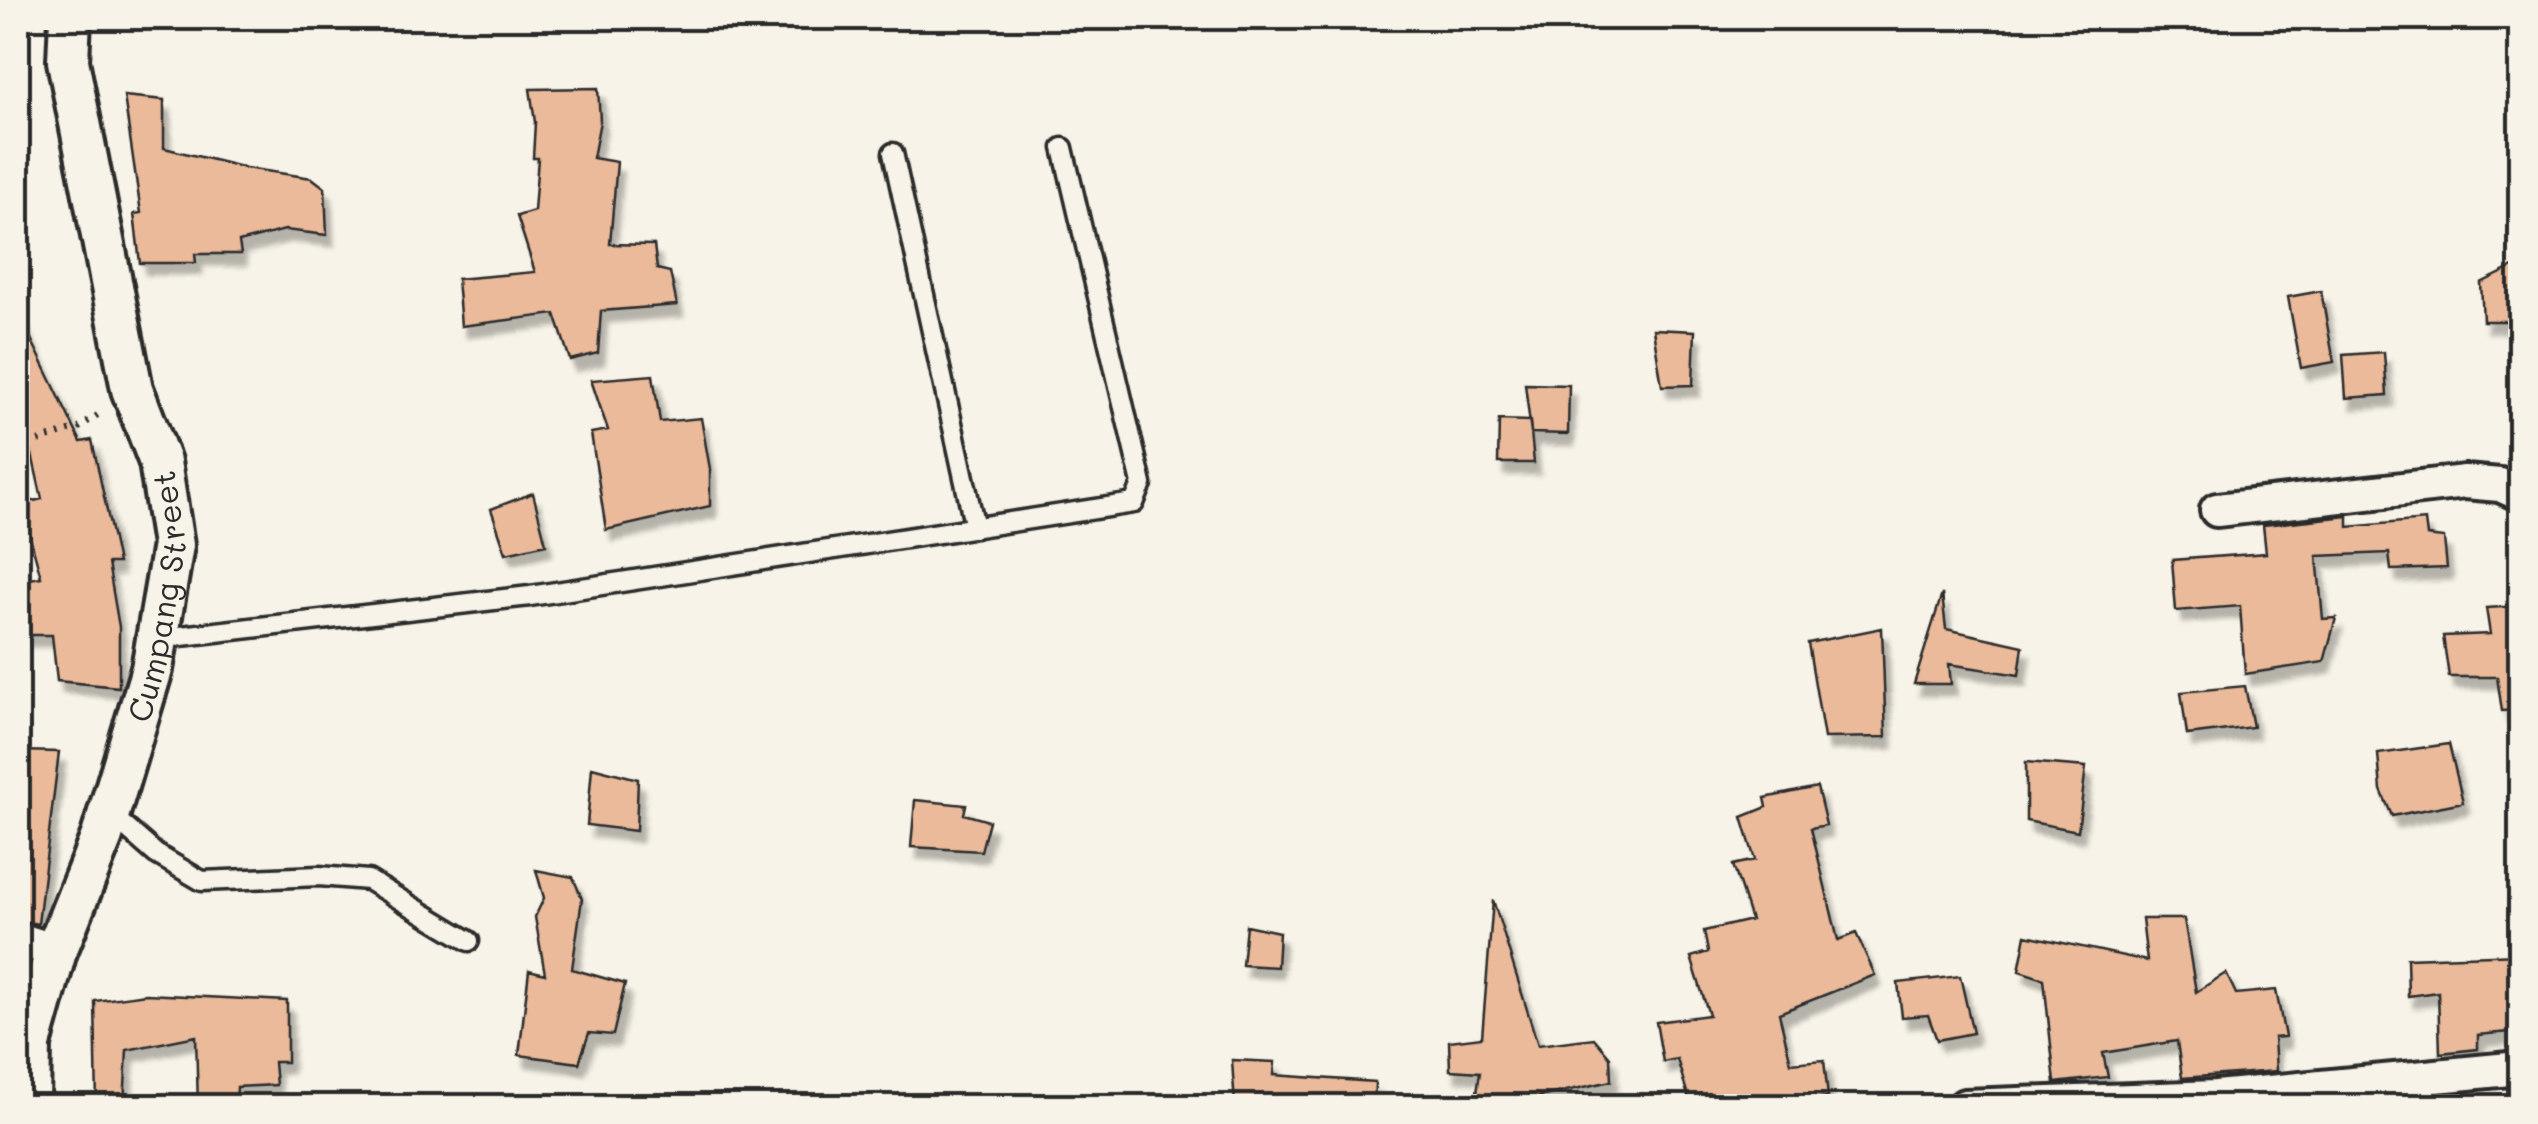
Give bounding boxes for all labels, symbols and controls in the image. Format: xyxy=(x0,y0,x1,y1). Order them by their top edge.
street label: Cumpang Street xyxy=(116,468,194,727)

